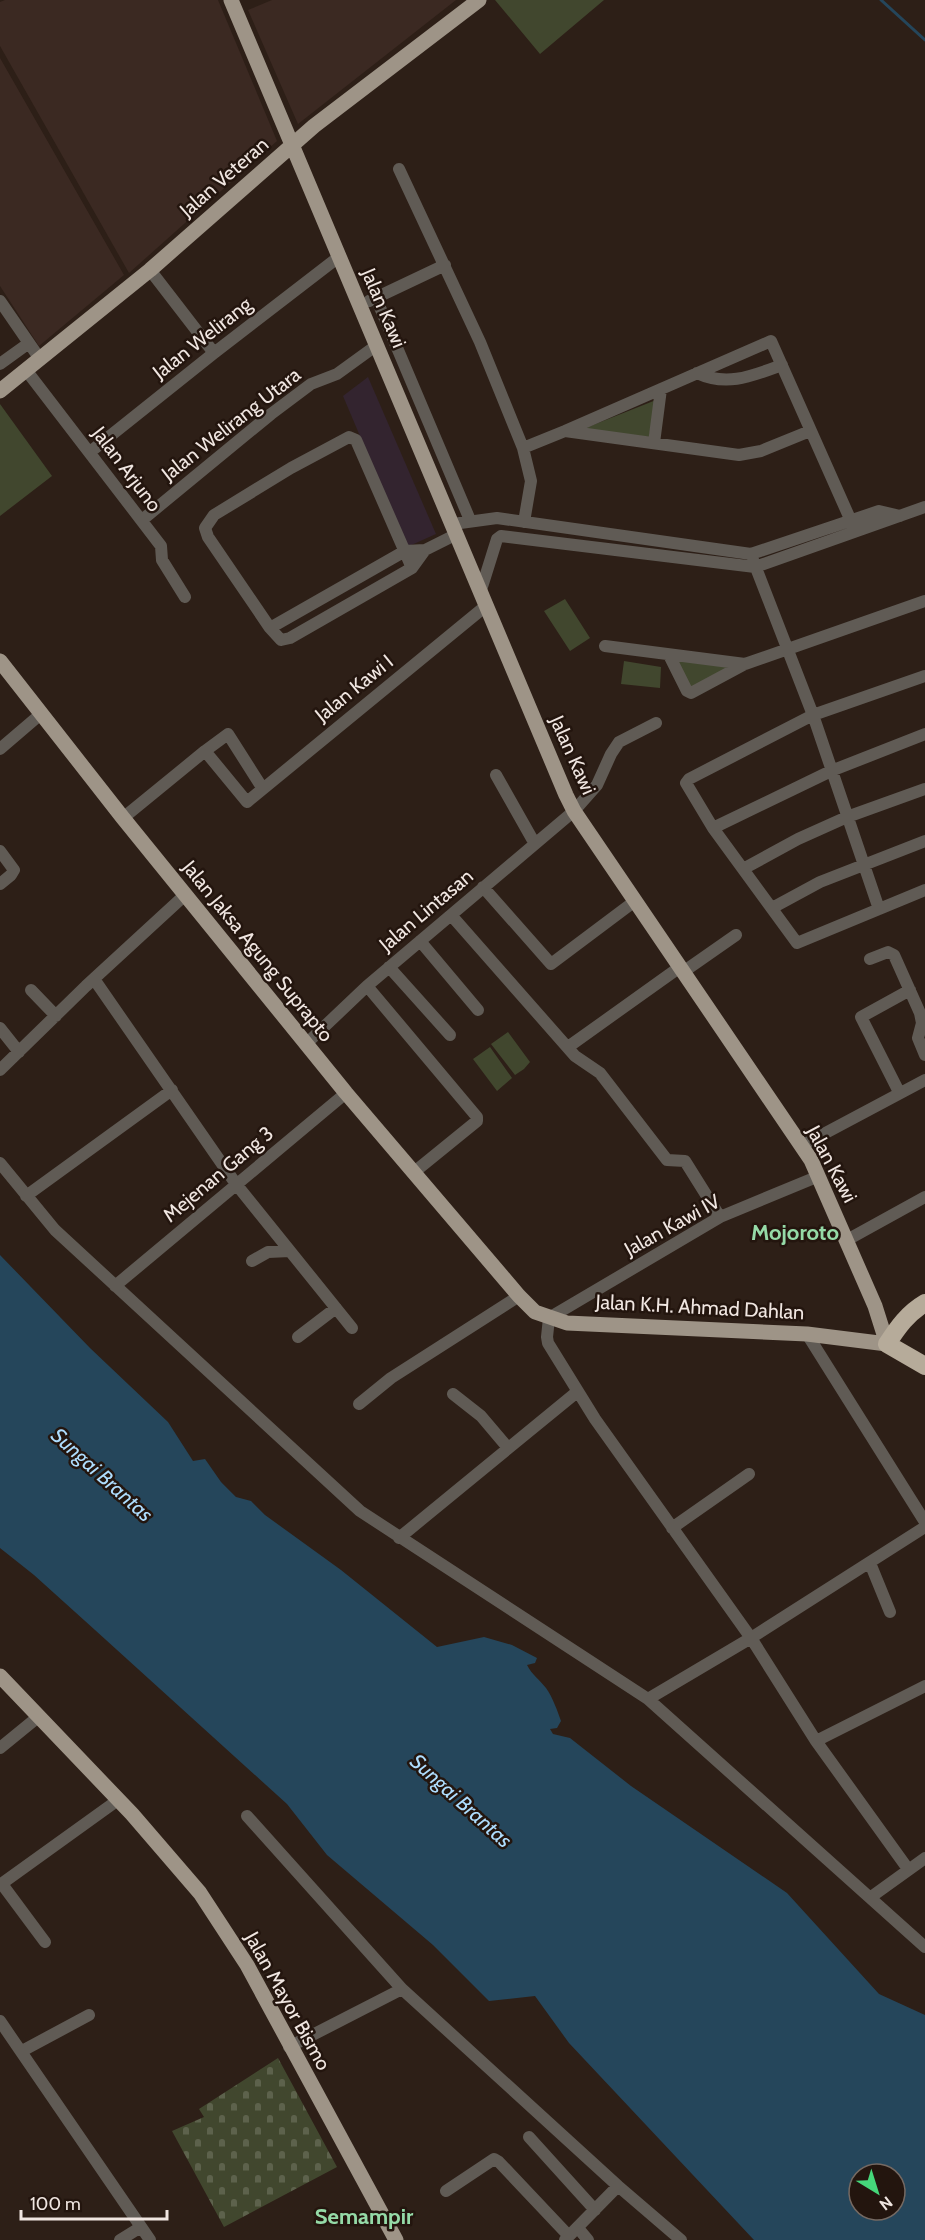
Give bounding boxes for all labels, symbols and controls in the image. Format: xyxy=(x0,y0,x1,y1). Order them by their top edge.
street label: Jalan Veteran xyxy=(174,132,273,223)
street label: Jalan Kawi xyxy=(356,264,411,351)
street label: Jalan Welirang xyxy=(147,291,257,385)
street label: Jalan Welirang Utara xyxy=(156,362,306,486)
street label: Jalan Arjuno xyxy=(87,421,167,516)
street label: Jalan Kawi I xyxy=(309,649,398,727)
street label: Jalan Kawi xyxy=(545,711,601,798)
street label: Jalan Jaksa Agung Suprapto xyxy=(177,855,339,1046)
street label: Jalan Lintasan xyxy=(373,864,478,957)
street label: Jalan Kawi xyxy=(801,1120,862,1207)
street label: Mejenan Gang 3 xyxy=(158,1121,278,1227)
street label: Jalan Kawi IV xyxy=(619,1188,725,1262)
district label: Mojoroto xyxy=(751,1219,839,1246)
street label: Jalan K.H. Ahmad Dahlan xyxy=(594,1289,805,1324)
water label: Sungai Brantas xyxy=(46,1422,158,1527)
water label: Sungai Brantas xyxy=(405,1748,517,1853)
street label: Jalan Mayor Bismo xyxy=(240,1927,336,2074)
north arrow xyxy=(847,2162,907,2222)
scale bar xyxy=(21,2183,166,2221)
text: N xyxy=(876,2192,896,2214)
text: 100 m xyxy=(30,2193,81,2215)
district label: Semampir xyxy=(315,2203,414,2230)

